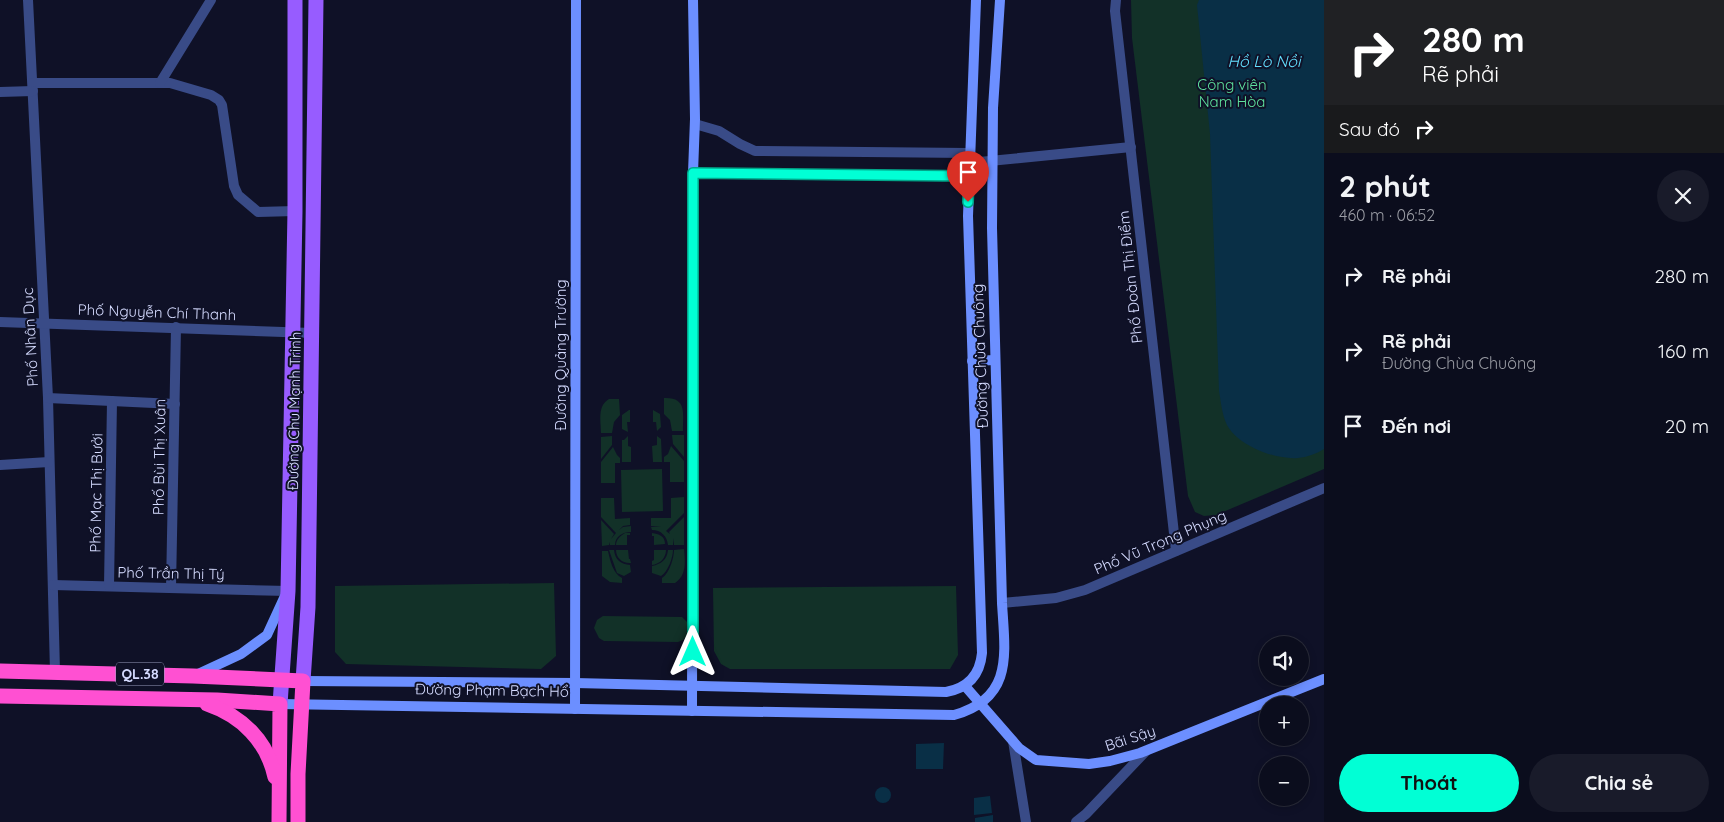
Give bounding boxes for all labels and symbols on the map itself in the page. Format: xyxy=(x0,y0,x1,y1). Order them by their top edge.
water label: Hồ Lò Nồi xyxy=(1228,51,1302,71)
park label: Công viên Nam Hòa xyxy=(1197,75,1267,111)
pin xyxy=(947,151,989,202)
street label: Phố Đoàn Thị Điểm xyxy=(1114,210,1146,344)
street label: Đường Quảng Trường xyxy=(551,279,570,431)
street label: Đường Chùa Chuông xyxy=(968,283,992,429)
street label: Phố Nhân Dục xyxy=(18,287,42,387)
street label: Phố Nguyễn Chí Thanh xyxy=(77,300,237,324)
street label: Đường Chu Mạnh Trinh xyxy=(283,332,305,490)
street label: Phố Bùi Thị Xuân xyxy=(148,399,170,515)
street label: Phố Mạc Thị Bưởi xyxy=(85,433,107,553)
street label: Phố Vũ Trọng Phụng xyxy=(1091,505,1229,579)
street label: Phố Trần Thị Tý xyxy=(117,563,225,583)
position arrow xyxy=(666,625,718,677)
road number: QL.38 xyxy=(116,662,164,686)
street label: Đường Phạm Bạch Hổ xyxy=(415,679,569,701)
street label: Bãi Sậy xyxy=(1102,721,1158,755)

